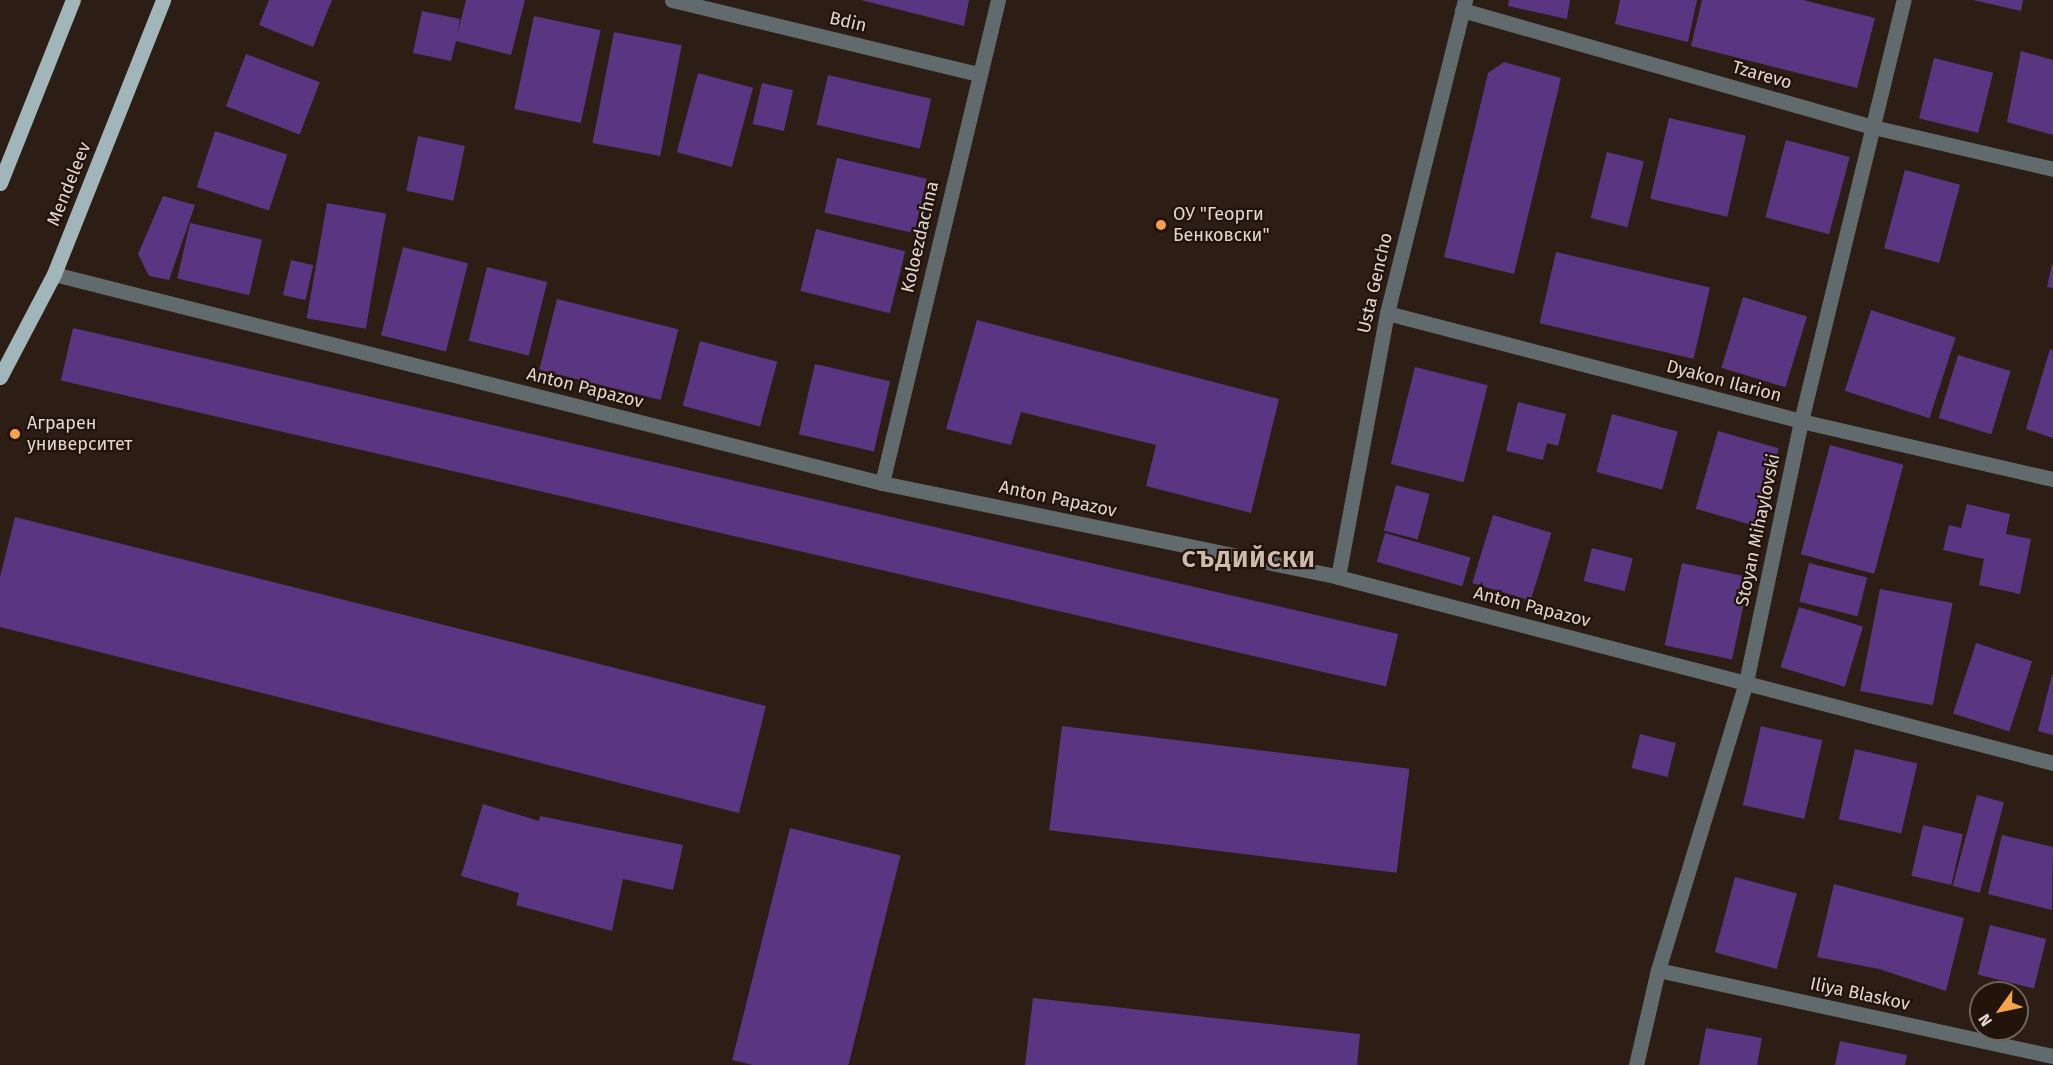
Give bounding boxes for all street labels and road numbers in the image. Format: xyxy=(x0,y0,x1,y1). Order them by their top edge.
street label: Bdin xyxy=(827,7,869,37)
street label: Tzarevo xyxy=(1730,56,1794,94)
street label: Mendeleev xyxy=(42,139,96,229)
street label: Koloezdachna xyxy=(897,179,943,295)
street label: Usta Gencho xyxy=(1353,231,1397,335)
street label: Dyakon Ilarion xyxy=(1664,355,1784,407)
street label: Anton Papazov xyxy=(524,363,646,413)
street label: Stoyan Mihaylovski xyxy=(1731,452,1785,608)
street label: Anton Papazov xyxy=(997,476,1119,522)
street label: Anton Papazov xyxy=(1471,582,1593,632)
street label: Iliya Blaskov xyxy=(1808,973,1912,1015)

